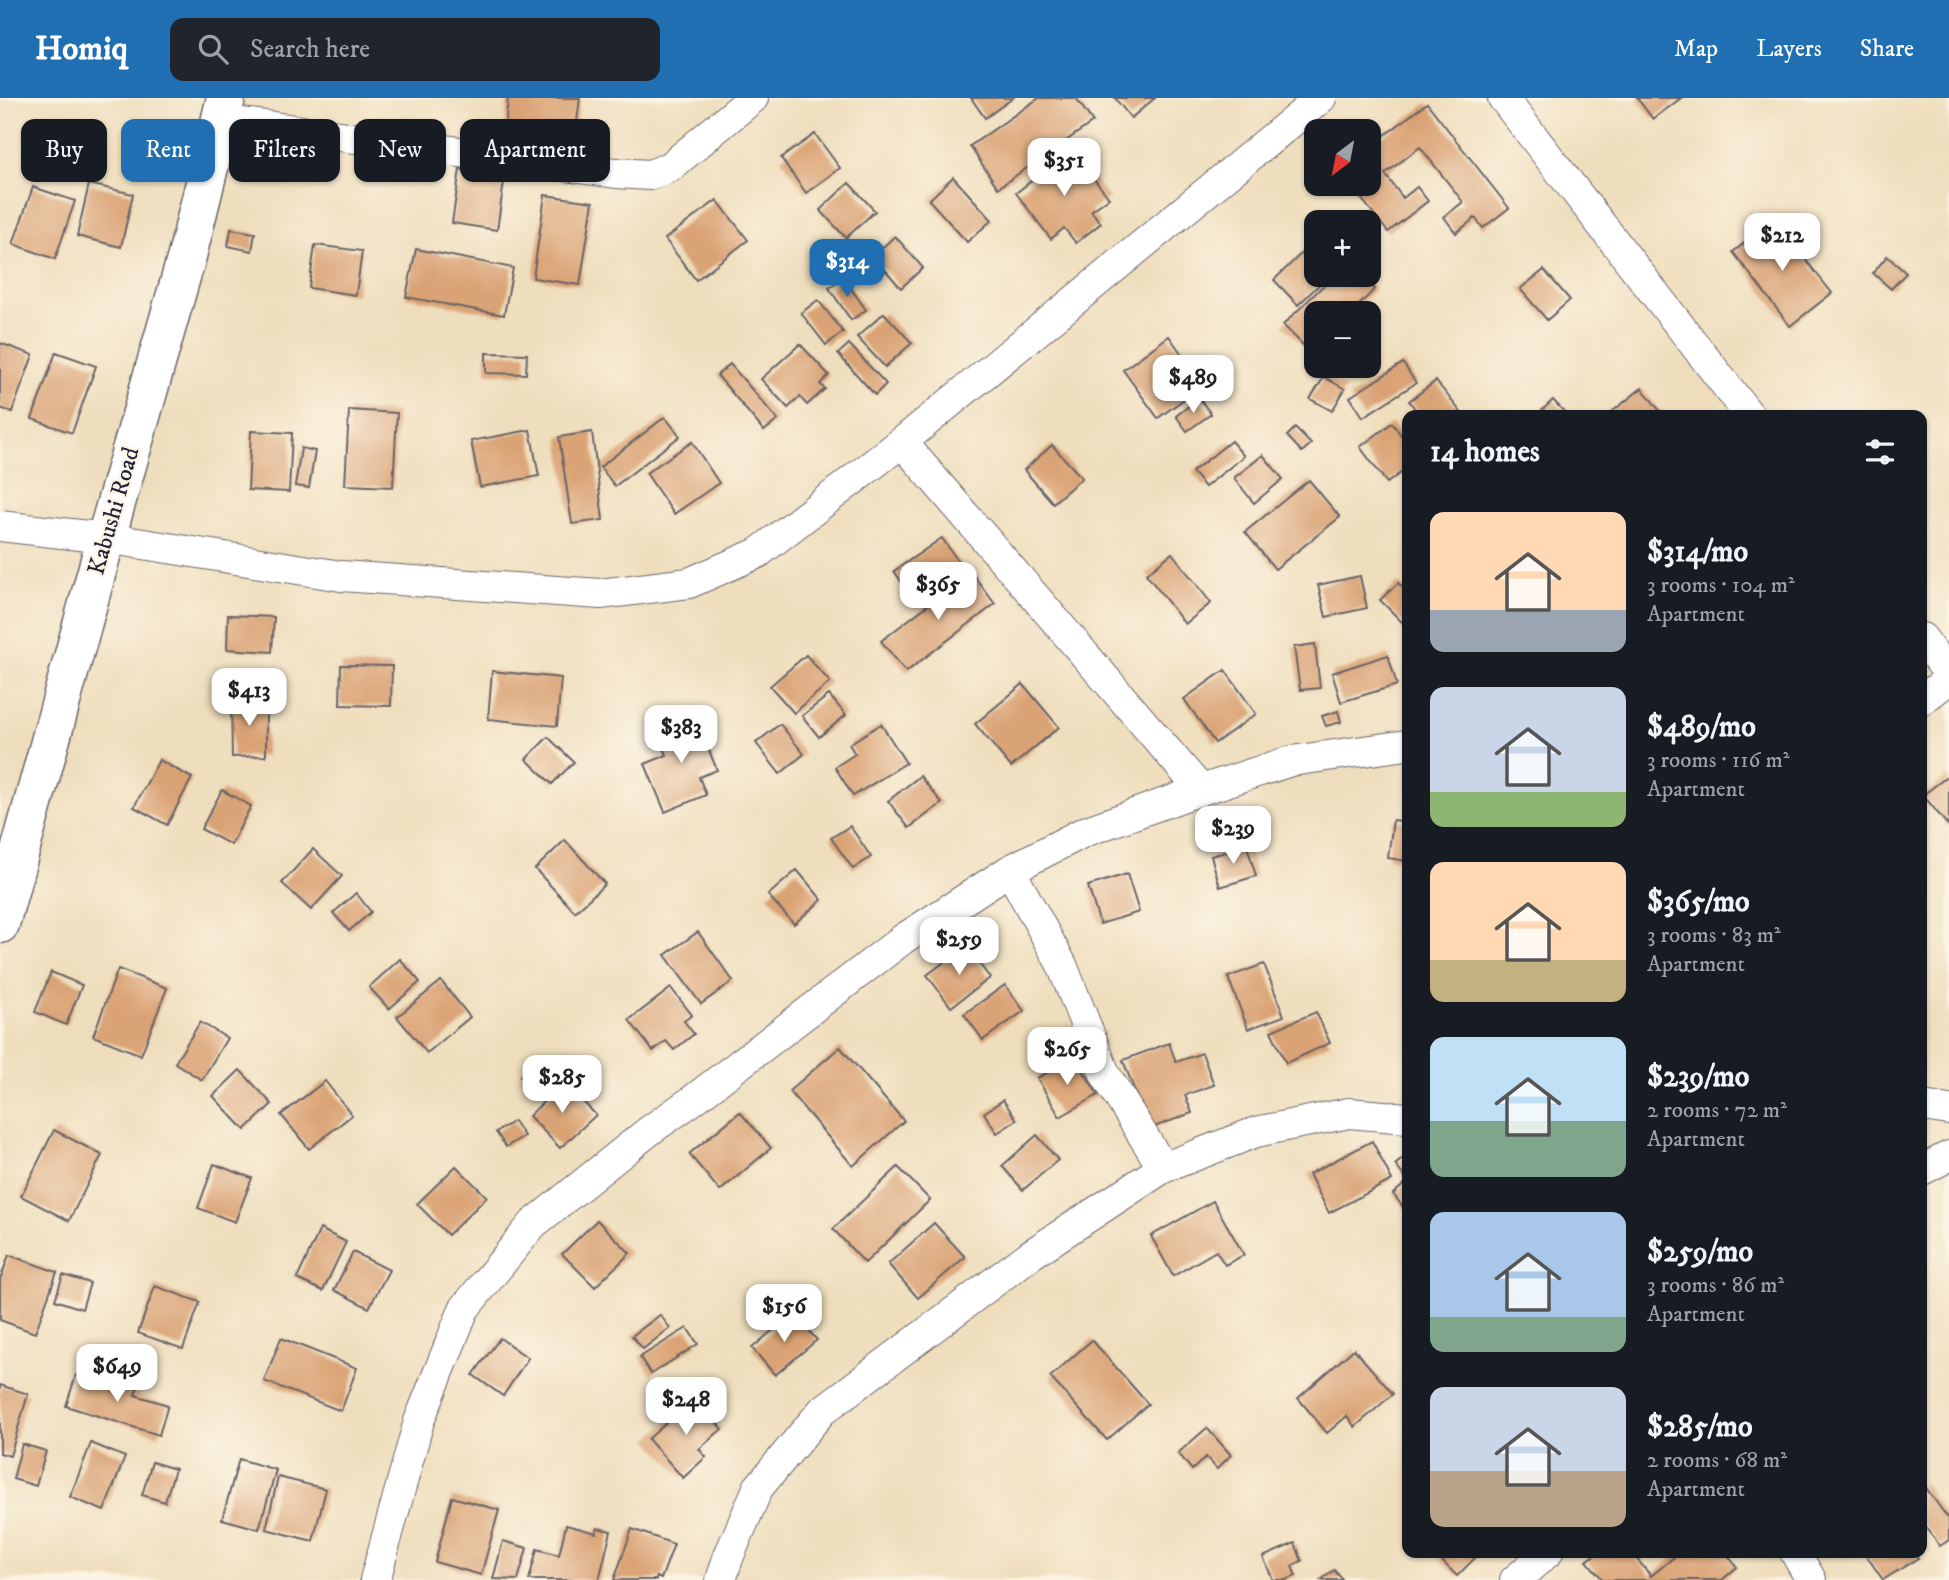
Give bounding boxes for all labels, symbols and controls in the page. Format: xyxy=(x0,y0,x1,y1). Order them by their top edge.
search box xyxy=(170,18,660,81)
text: Homiq xyxy=(35,29,128,70)
icon: search xyxy=(194,30,232,68)
text: Search here xyxy=(250,33,370,66)
text: Map xyxy=(1674,34,1718,64)
text: Layers xyxy=(1756,34,1822,64)
text: Share xyxy=(1860,34,1914,64)
chip: Buy xyxy=(21,119,107,182)
chip: Rent xyxy=(121,119,215,182)
chip: Filters xyxy=(229,119,340,182)
chip: New xyxy=(354,119,446,182)
chip: Apartment xyxy=(460,119,610,182)
north arrow xyxy=(1304,119,1381,196)
map controls xyxy=(1304,119,1381,378)
pin: $351 xyxy=(1023,139,1105,198)
text: $351 xyxy=(1043,146,1085,175)
button: + xyxy=(1304,210,1381,287)
pin: $212 xyxy=(1741,214,1823,273)
text: $212 xyxy=(1760,221,1804,250)
pin: $314 xyxy=(806,240,888,299)
text: $314 xyxy=(826,247,868,276)
button: − xyxy=(1304,301,1381,378)
pin: $489 xyxy=(1152,356,1234,415)
text: $489 xyxy=(1169,363,1217,392)
icon: filters xyxy=(1861,433,1899,471)
text: 14 homes xyxy=(1430,434,1540,471)
street label: Kabushi Road xyxy=(81,444,147,578)
text: $314/mo xyxy=(1647,534,1748,571)
icon: home xyxy=(1486,540,1570,624)
pin: $365 xyxy=(897,562,979,622)
text: $365 xyxy=(916,570,960,599)
text: 3 rooms · 104 m² xyxy=(1647,571,1795,600)
text: Apartment xyxy=(1647,600,1745,629)
pin: $413 xyxy=(208,668,290,728)
text: $413 xyxy=(228,676,270,705)
pin: $383 xyxy=(640,706,722,765)
text: $489/mo xyxy=(1647,709,1756,746)
text: $383 xyxy=(660,713,702,742)
icon: home xyxy=(1486,715,1570,799)
text: 3 rooms · 116 m² xyxy=(1647,746,1790,775)
text: Apartment xyxy=(1647,775,1745,804)
pin: $239 xyxy=(1192,806,1274,866)
text: $239 xyxy=(1211,814,1255,843)
text: $365/mo xyxy=(1647,884,1750,921)
icon: home xyxy=(1486,890,1570,974)
pin: $259 xyxy=(918,918,1000,977)
text: 3 rooms · 83 m² xyxy=(1647,921,1781,950)
text: $259 xyxy=(936,925,982,954)
text: Apartment xyxy=(1647,950,1745,979)
pin: $265 xyxy=(1026,1028,1108,1087)
text: $265 xyxy=(1043,1035,1091,1064)
pin: $285 xyxy=(521,1056,603,1115)
text: $239/mo xyxy=(1647,1059,1749,1096)
text: $285 xyxy=(539,1063,585,1092)
icon: home xyxy=(1486,1065,1570,1149)
text: 2 rooms · 72 m² xyxy=(1647,1096,1787,1125)
text: Apartment xyxy=(1647,1125,1745,1154)
text: $259/mo xyxy=(1647,1234,1753,1271)
icon: home xyxy=(1486,1240,1570,1324)
text: 3 rooms · 86 m² xyxy=(1647,1271,1784,1300)
pin: $156 xyxy=(743,1284,825,1344)
text: $156 xyxy=(762,1292,806,1321)
text: Apartment xyxy=(1647,1300,1745,1329)
pin: $649 xyxy=(76,1344,158,1404)
text: $649 xyxy=(92,1352,142,1381)
pin: $248 xyxy=(645,1378,727,1437)
text: $248 xyxy=(662,1385,710,1414)
text: $285/mo xyxy=(1647,1409,1753,1446)
icon: home xyxy=(1486,1415,1570,1499)
text: 2 rooms · 68 m² xyxy=(1647,1446,1787,1475)
text: Apartment xyxy=(1647,1475,1745,1504)

